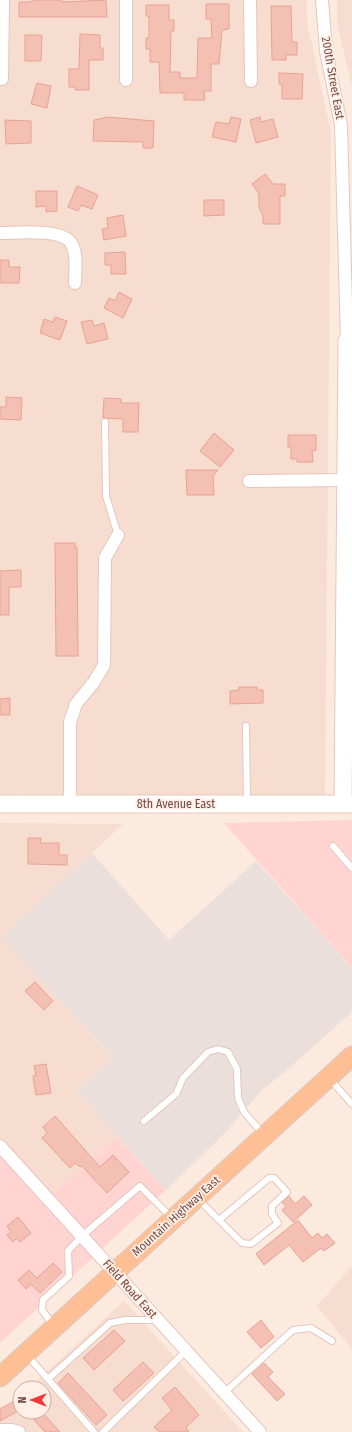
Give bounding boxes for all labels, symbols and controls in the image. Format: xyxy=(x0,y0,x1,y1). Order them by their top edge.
street label: 200th Street East xyxy=(319,36,347,120)
street label: 8th Avenue East xyxy=(137,797,215,811)
street label: Mountain Highway East xyxy=(129,1173,223,1259)
street label: Field Road East xyxy=(100,1257,160,1321)
north arrow xyxy=(12,1380,52,1420)
text: N xyxy=(16,1397,29,1403)

